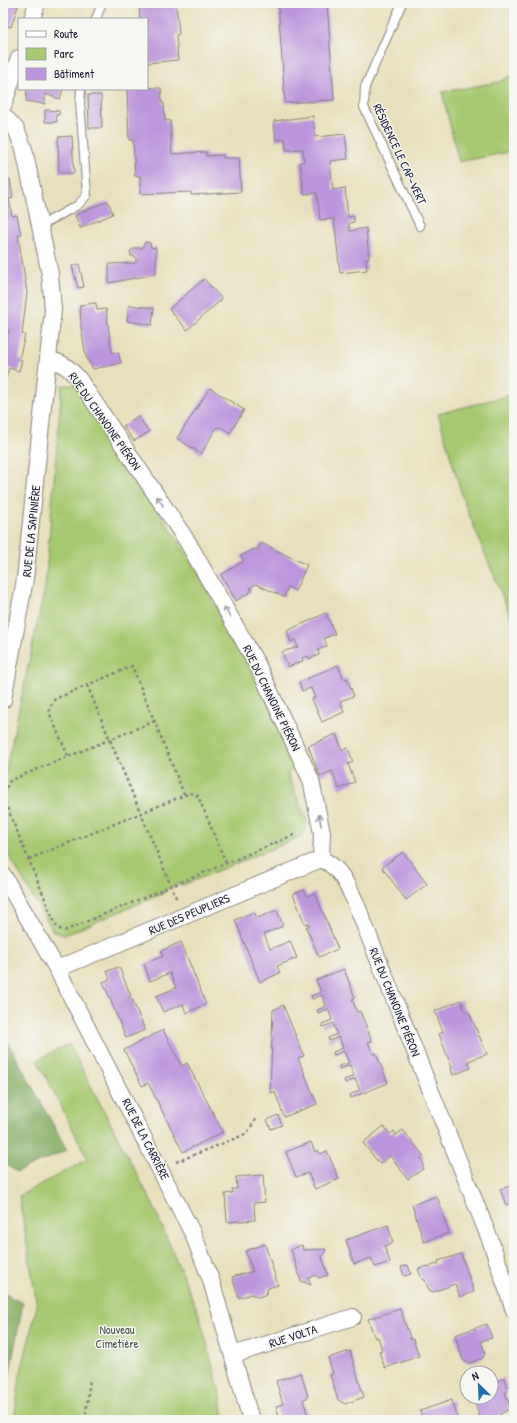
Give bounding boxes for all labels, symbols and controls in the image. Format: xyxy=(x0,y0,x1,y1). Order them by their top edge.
legend xyxy=(18,18,148,90)
text: Route xyxy=(54,25,78,42)
text: Parc xyxy=(54,45,74,62)
text: Bâtiment xyxy=(54,65,95,82)
street label: RÉSIDENCE LE CAP-VERT xyxy=(369,101,431,208)
street label: RUE DU CHANOINE PIÉRON xyxy=(65,369,145,473)
street label: RUE DE LA SAPINIÈRE xyxy=(18,484,44,578)
one-way arrow xyxy=(156,495,164,506)
one-way arrow xyxy=(223,606,231,618)
street label: RUE DU CHANOINE PIÉRON xyxy=(239,642,305,754)
one-way arrow xyxy=(315,814,323,827)
street label: RUE DES PEUPLIERS xyxy=(146,889,233,939)
street label: RUE DU CHANOINE PIÉRON xyxy=(365,945,425,1059)
street label: RUE DE LA CARRIÈRE xyxy=(118,1095,174,1183)
street label: RUE VOLTA xyxy=(267,1320,319,1352)
park label: Nouveau Cimetière xyxy=(95,1321,139,1352)
north arrow xyxy=(459,1365,499,1405)
text: N xyxy=(469,1368,481,1383)

